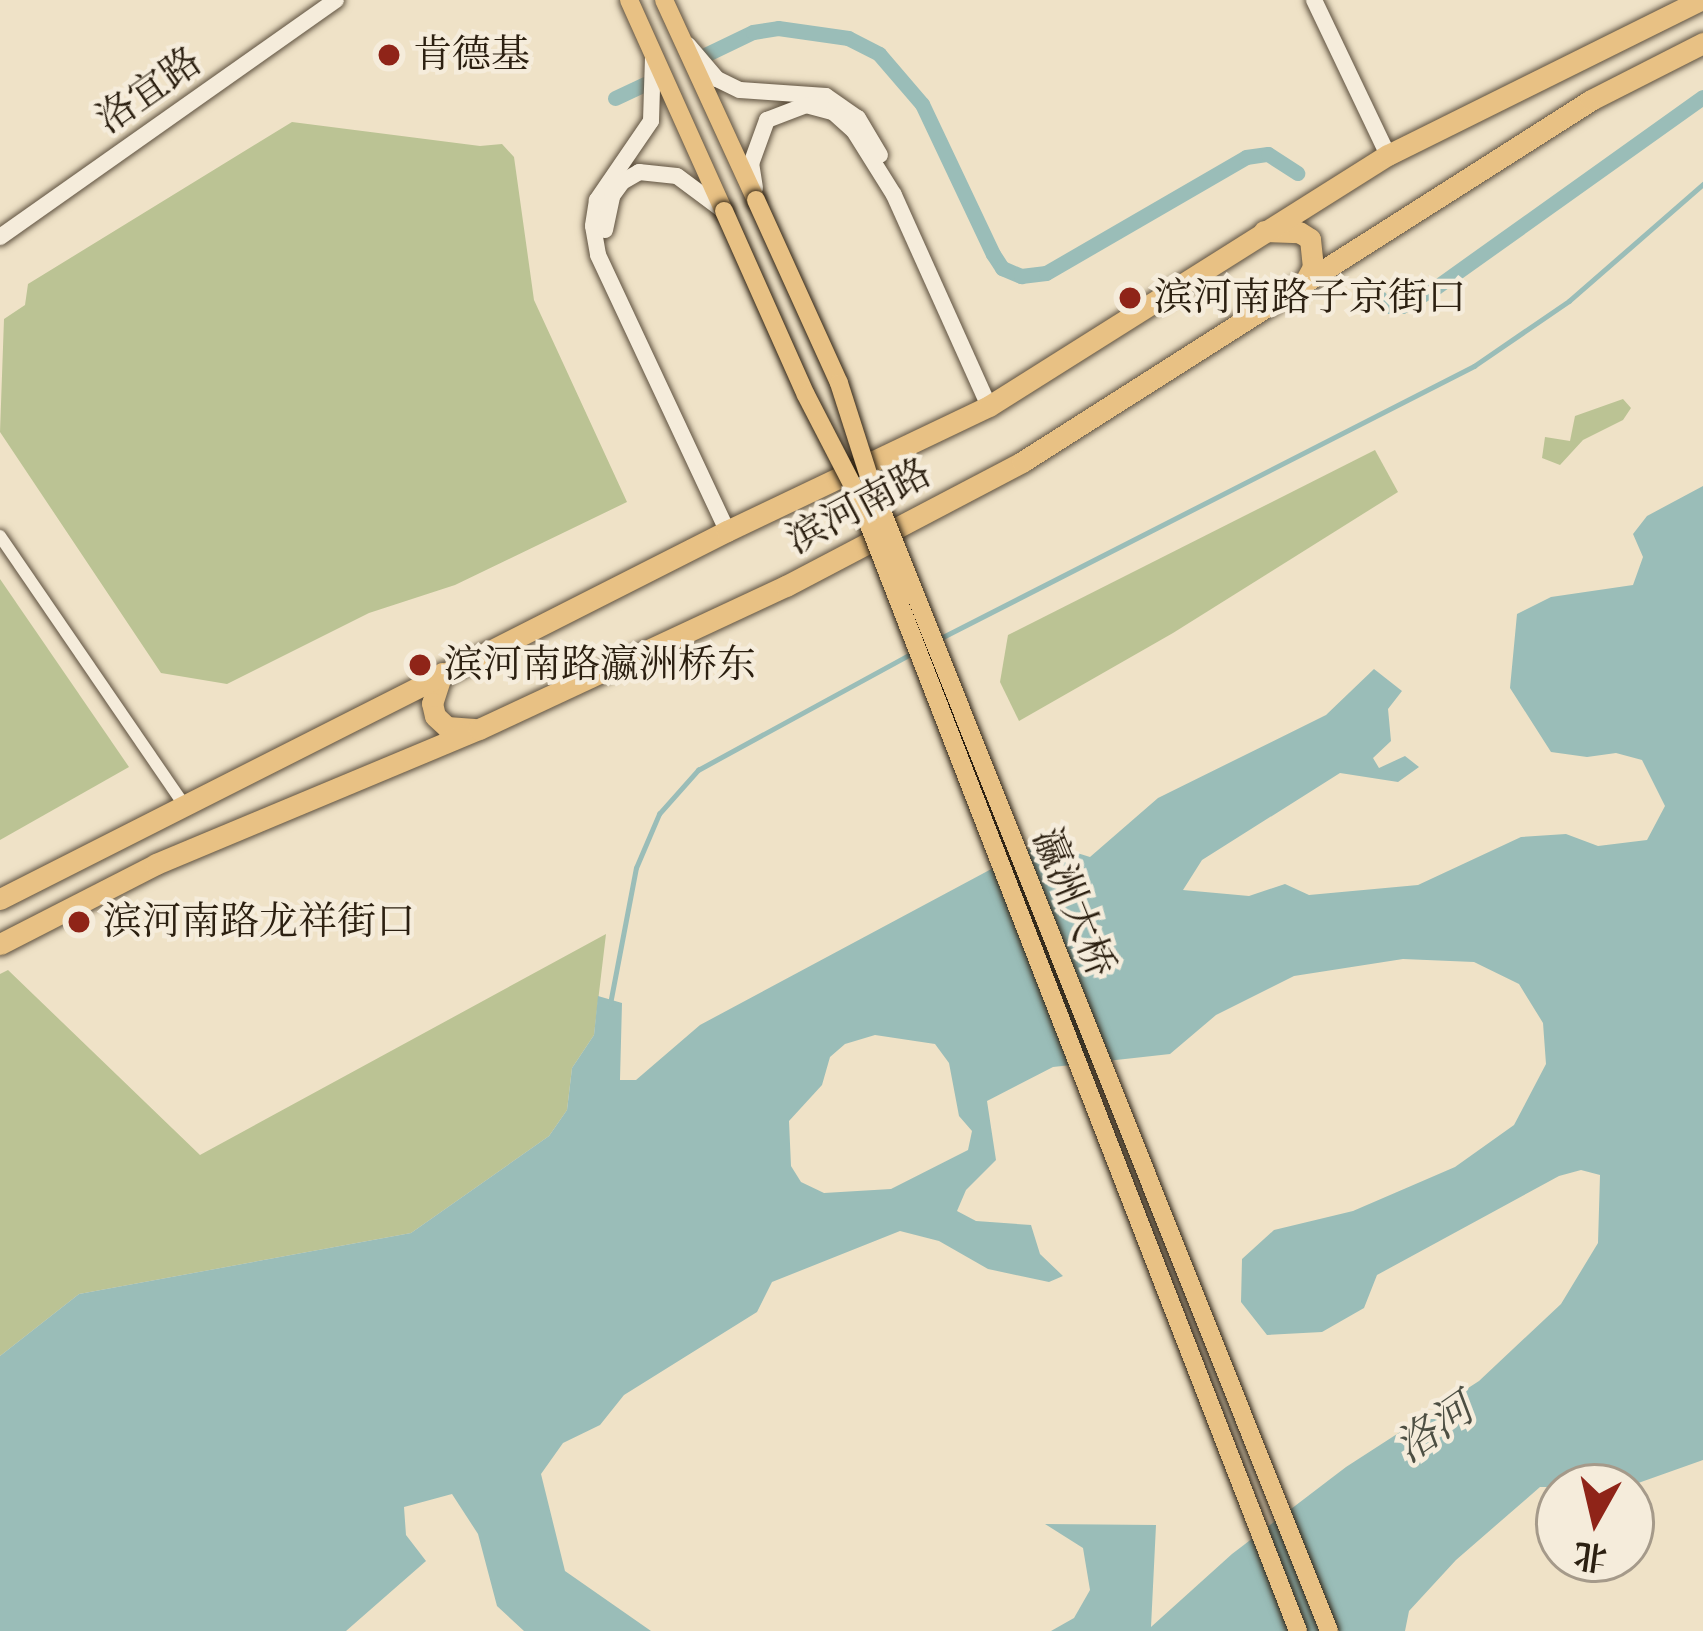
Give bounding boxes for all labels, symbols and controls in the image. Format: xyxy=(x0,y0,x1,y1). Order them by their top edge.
place label: 肯德基 xyxy=(413,32,530,78)
street label: 洛宜路 xyxy=(88,38,210,144)
marker: 肯德基 xyxy=(376,42,402,68)
place label: 滨河南路子京街口 xyxy=(1154,275,1466,321)
marker: 滨河南路子京街口 xyxy=(1117,285,1143,311)
street label: 滨河南路 xyxy=(779,450,939,564)
place label: 滨河南路瀛洲桥东 xyxy=(444,642,756,688)
marker: 滨河南路瀛洲桥东 xyxy=(407,652,433,678)
street label: 瀛洲大桥 xyxy=(1022,822,1124,984)
place label: 滨河南路龙祥街口 xyxy=(103,899,415,945)
marker: 滨河南路龙祥街口 xyxy=(66,909,92,935)
water label: 洛河 xyxy=(1386,1384,1484,1474)
north arrow xyxy=(1535,1463,1655,1583)
text: 北 xyxy=(1571,1532,1610,1581)

